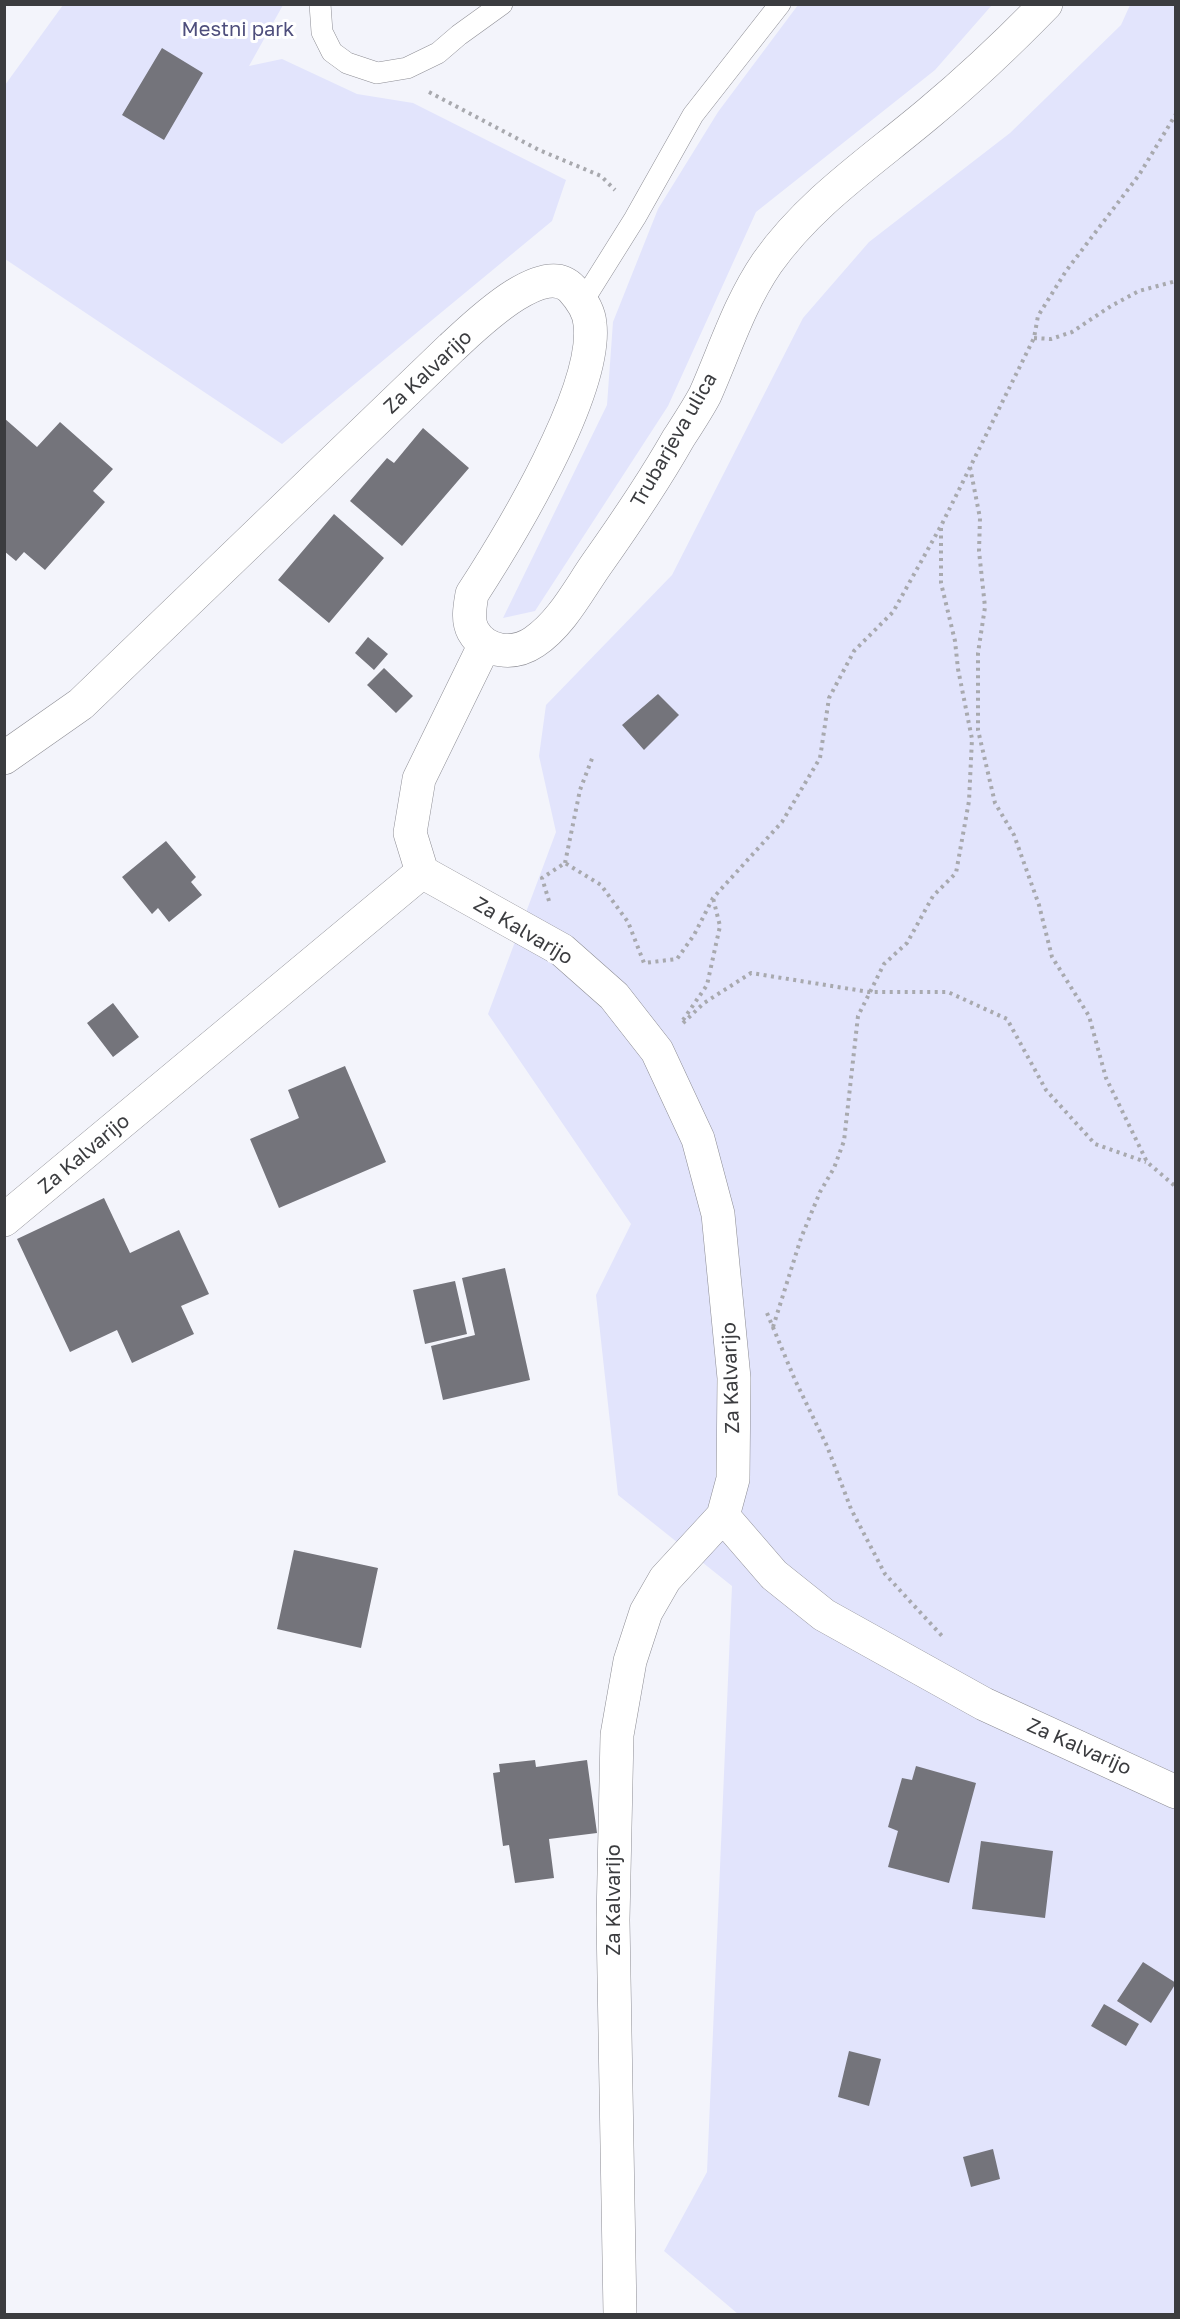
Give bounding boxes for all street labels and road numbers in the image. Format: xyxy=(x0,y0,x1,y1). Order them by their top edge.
street label: Za Kalvarijo xyxy=(379,325,477,419)
street label: Trubarjeva ulica xyxy=(626,368,722,512)
street label: Za Kalvarijo xyxy=(469,892,577,970)
street label: Za Kalvarijo xyxy=(34,1109,134,1199)
street label: Za Kalvarijo xyxy=(717,1322,745,1434)
street label: Za Kalvarijo xyxy=(1023,1713,1135,1781)
street label: Za Kalvarijo xyxy=(602,1844,626,1956)

